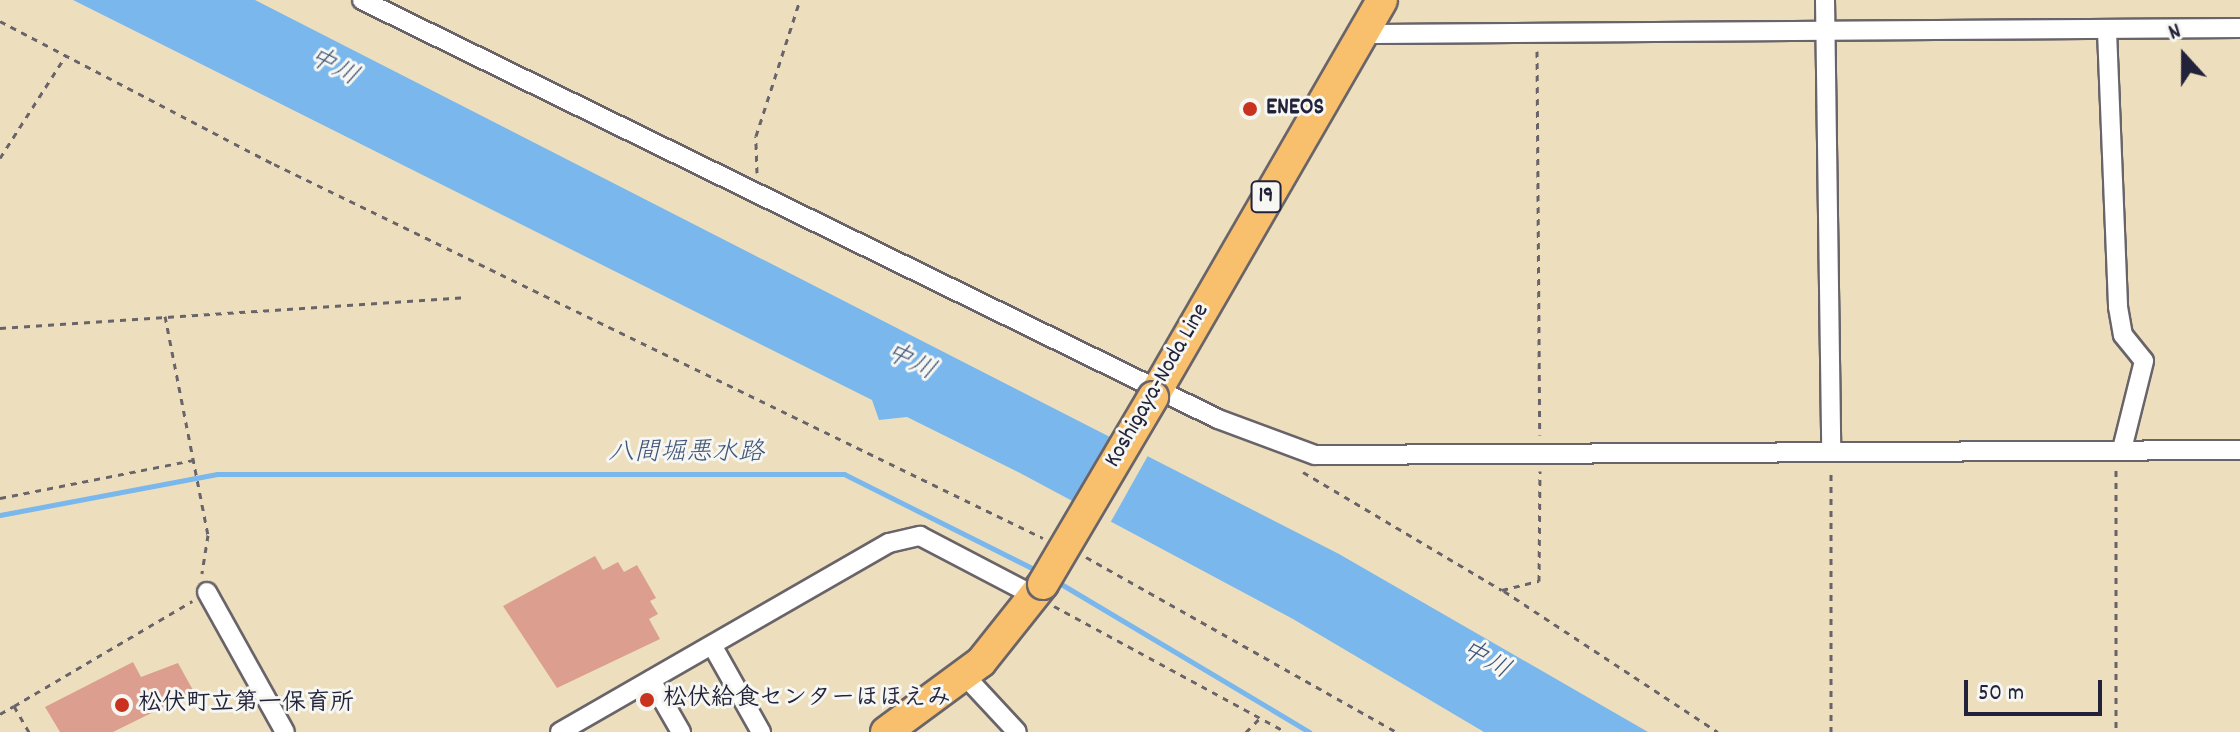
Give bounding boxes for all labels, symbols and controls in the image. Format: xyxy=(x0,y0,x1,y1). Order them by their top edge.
north arrow xyxy=(2144,16,2224,96)
text: N xyxy=(2165,17,2186,50)
water label: 中川 xyxy=(303,42,363,94)
place label: ENEOS xyxy=(1266,95,1324,123)
marker: ENEOS xyxy=(1241,100,1259,118)
road number: 19 xyxy=(1250,179,1282,215)
street label: Koshigaya-Noda Line xyxy=(1099,299,1217,473)
water label: 中川 xyxy=(880,338,940,388)
water label: 八間堀悪水路 xyxy=(608,438,764,470)
water label: 中川 xyxy=(1455,635,1515,687)
scale bar xyxy=(1968,664,2106,714)
text: 50 m xyxy=(1978,677,2024,711)
place label: 松伏給食センターほほえみ xyxy=(663,686,951,714)
place label: 松伏町立第一保育所 xyxy=(138,691,354,719)
marker: 松伏給食センターほほえみ xyxy=(638,691,656,709)
marker: 松伏町立第一保育所 xyxy=(113,696,131,714)

